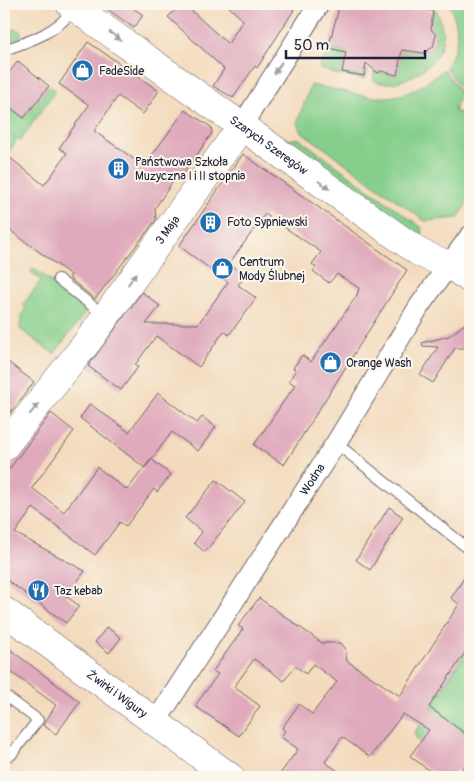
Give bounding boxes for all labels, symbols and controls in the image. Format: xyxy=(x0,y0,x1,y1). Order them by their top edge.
scale bar xyxy=(286,28,425,60)
one-way arrow xyxy=(108,31,122,41)
text: 50 m xyxy=(294,36,329,55)
shop icon: FadeSide xyxy=(71,59,95,83)
one-way arrow xyxy=(274,62,283,75)
place label: FadeSide xyxy=(99,64,144,79)
street label: Szarych Szeregów xyxy=(226,113,311,179)
place label: Państwowa Szkoła Muzyczna I i II stopnia xyxy=(135,155,246,184)
building icon: Państwowa Szkoła Muzyczna I i II stopnia xyxy=(107,157,131,181)
one-way arrow xyxy=(317,180,331,190)
building icon: Foto Sypniewski xyxy=(199,210,223,234)
street label: 3 Maja xyxy=(153,212,184,247)
place label: Foto Sypniewski xyxy=(227,215,307,230)
place label: Centrum Mody Ślubnej xyxy=(239,255,305,284)
shop icon: Centrum Mody Ślubnej xyxy=(211,257,235,281)
one-way arrow xyxy=(127,273,137,286)
shop icon: Orange Wash xyxy=(318,351,342,375)
place label: Orange Wash xyxy=(346,356,412,371)
one-way arrow xyxy=(29,403,40,416)
street label: Wodna xyxy=(297,461,329,498)
restaurant icon: Taz kebab xyxy=(26,579,50,603)
place label: Taz kebab xyxy=(54,584,103,599)
street label: Żwirki i Wigury xyxy=(83,666,150,721)

